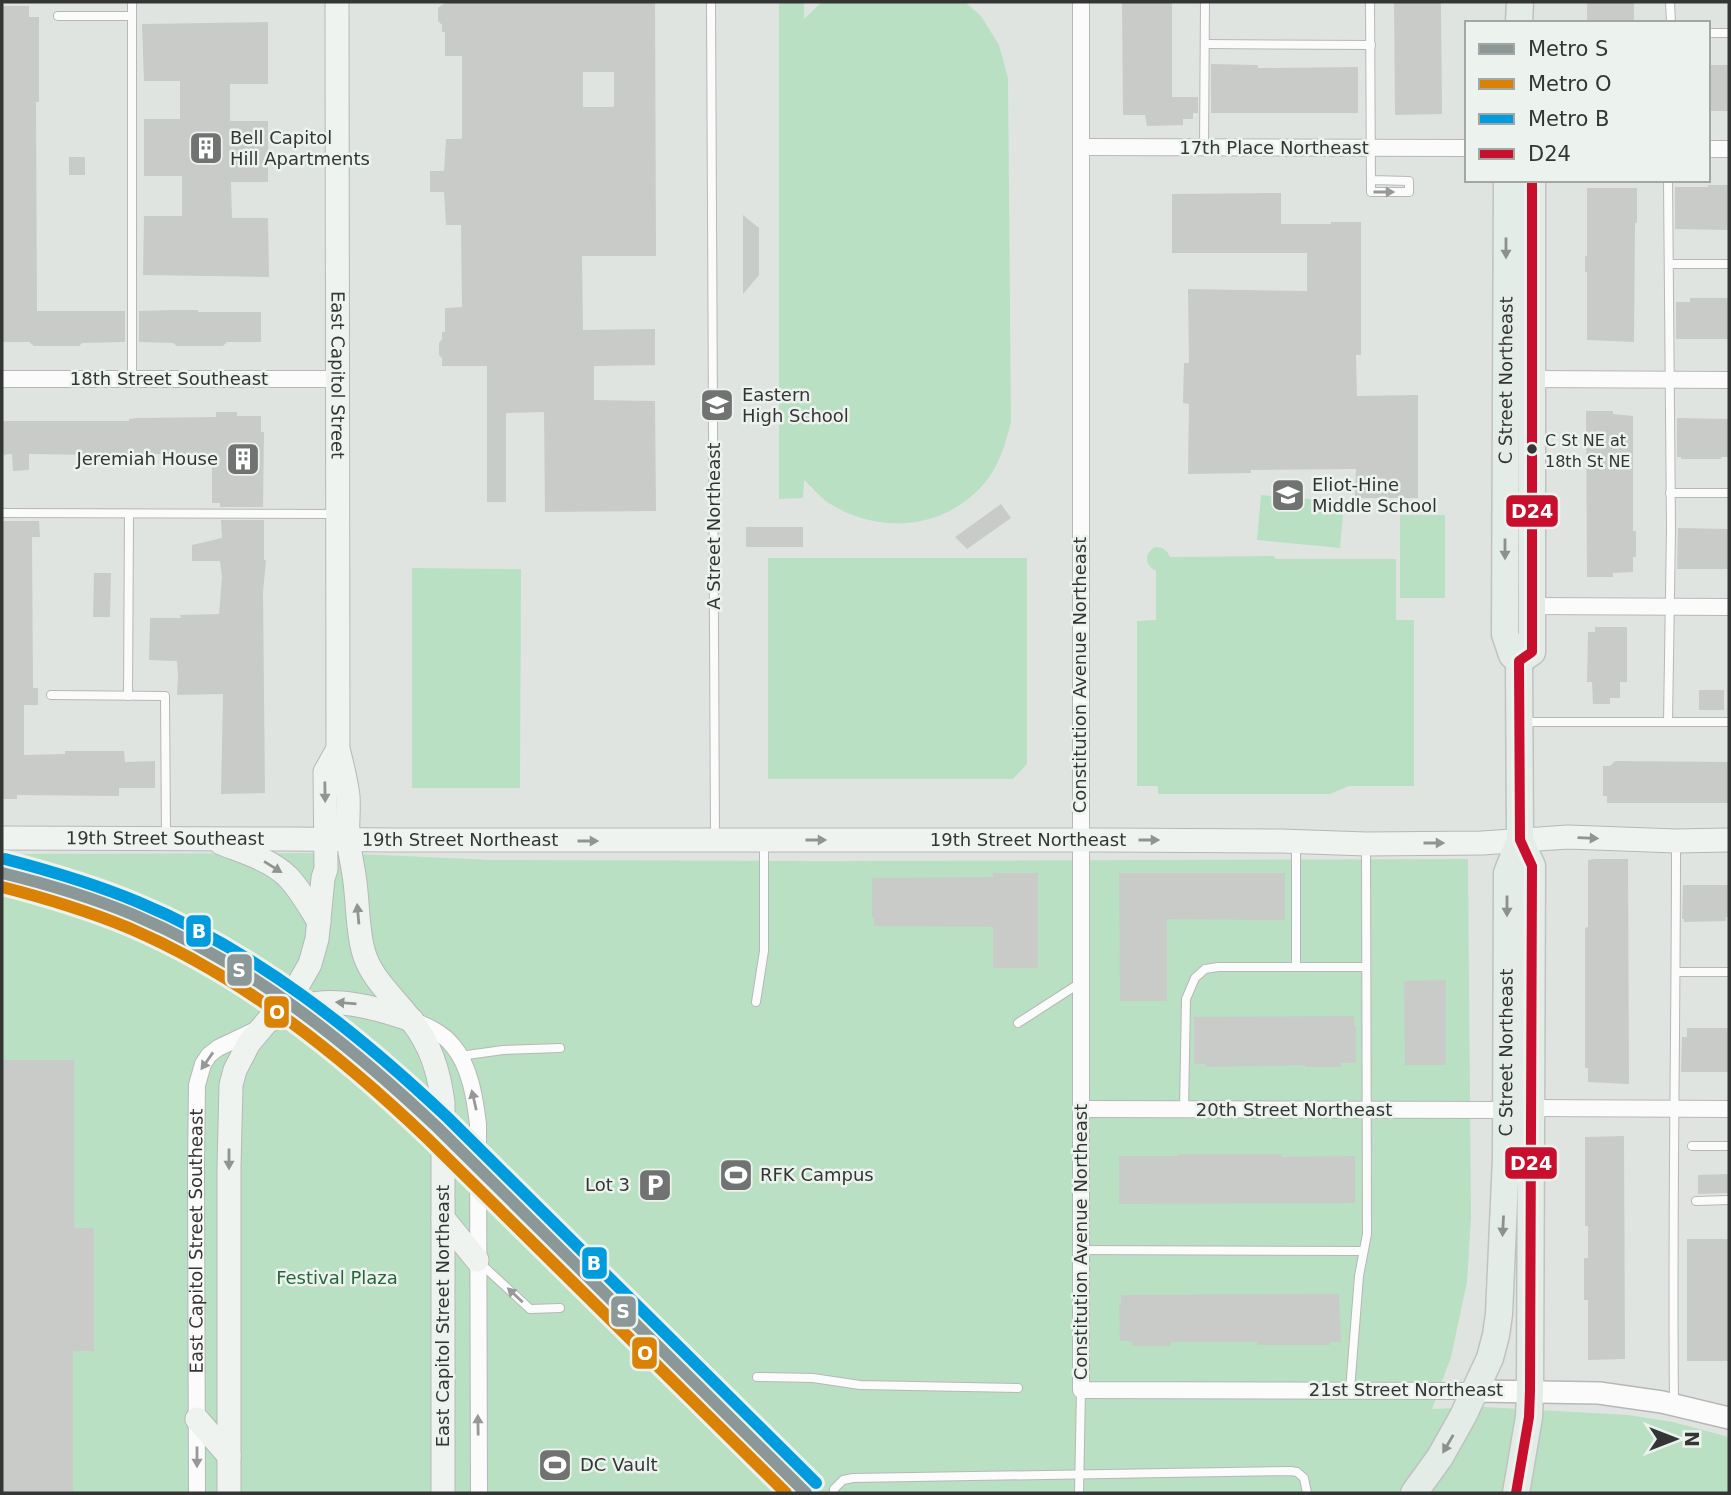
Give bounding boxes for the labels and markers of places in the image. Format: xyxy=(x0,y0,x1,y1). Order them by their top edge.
place label: Bell Capitol Hill Apartments xyxy=(230,127,370,169)
building icon: Bell Capitol Hill Apartments xyxy=(187,129,225,167)
place label: Eastern High School xyxy=(742,384,849,426)
school or university icon: Eastern High School xyxy=(698,386,736,424)
place label: C St NE at 18th St NE xyxy=(1545,431,1630,471)
building icon: Jeremiah House xyxy=(224,440,262,478)
marker: C St NE at 18th St NE xyxy=(1525,442,1539,456)
place label: Jeremiah House xyxy=(75,448,218,469)
place label: Eliot-Hine Middle School xyxy=(1312,474,1437,516)
school or university icon: Eliot-Hine Middle School xyxy=(1269,476,1307,514)
sports icon: RFK Campus xyxy=(717,1156,755,1194)
place label: RFK Campus xyxy=(760,1164,874,1185)
parking icon: Lot 3 xyxy=(636,1166,674,1204)
place label: Lot 3 xyxy=(585,1174,630,1195)
sports icon: DC Vault xyxy=(536,1446,574,1484)
place label: DC Vault xyxy=(580,1454,658,1475)

